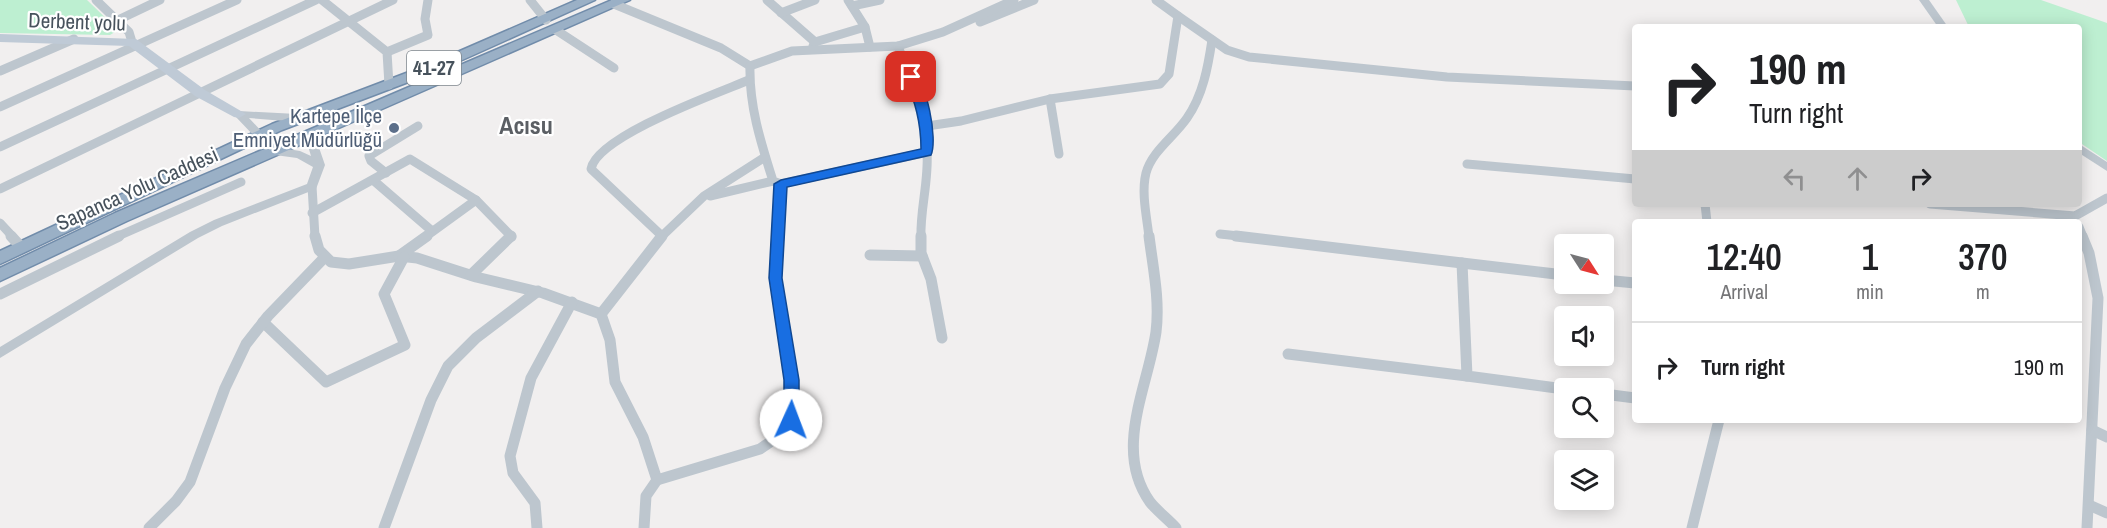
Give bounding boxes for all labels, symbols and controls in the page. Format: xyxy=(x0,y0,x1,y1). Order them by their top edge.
street label: Derbent yolu xyxy=(28,5,126,38)
text: 190 m xyxy=(1749,41,1847,97)
icon: right xyxy=(1650,48,1728,126)
road number: 41-27 xyxy=(407,51,461,85)
pin xyxy=(885,51,936,102)
icon: arrive xyxy=(894,60,927,93)
text: Turn right xyxy=(1749,95,1843,131)
place label: Kartepe İlçe Emniyet Müdürlüğü xyxy=(233,101,382,154)
district label: Acısu xyxy=(499,109,553,141)
marker: Kartepe İlçe Emniyet Müdürlüğü xyxy=(387,121,401,135)
street label: Sapanca Yolu Caddesi xyxy=(51,140,222,237)
icon: left xyxy=(1778,162,1811,195)
icon: ahead xyxy=(1841,162,1874,195)
icon: right xyxy=(1904,162,1937,195)
text: 12:40 xyxy=(1707,233,1782,281)
text: 1 xyxy=(1862,233,1878,281)
text: 370 xyxy=(1958,233,2007,281)
north arrow xyxy=(1554,234,1614,294)
map controls xyxy=(1554,234,1614,510)
text: Arrival xyxy=(1720,278,1768,305)
text: min xyxy=(1856,278,1884,305)
text: m xyxy=(1976,278,1990,305)
button: sound xyxy=(1554,306,1614,366)
icon: right xyxy=(1650,351,1683,384)
text: Turn right xyxy=(1701,352,1785,382)
text: 190 m xyxy=(2014,352,2064,382)
button: search xyxy=(1554,378,1614,438)
position arrow xyxy=(759,388,823,452)
button: layers xyxy=(1554,450,1614,510)

